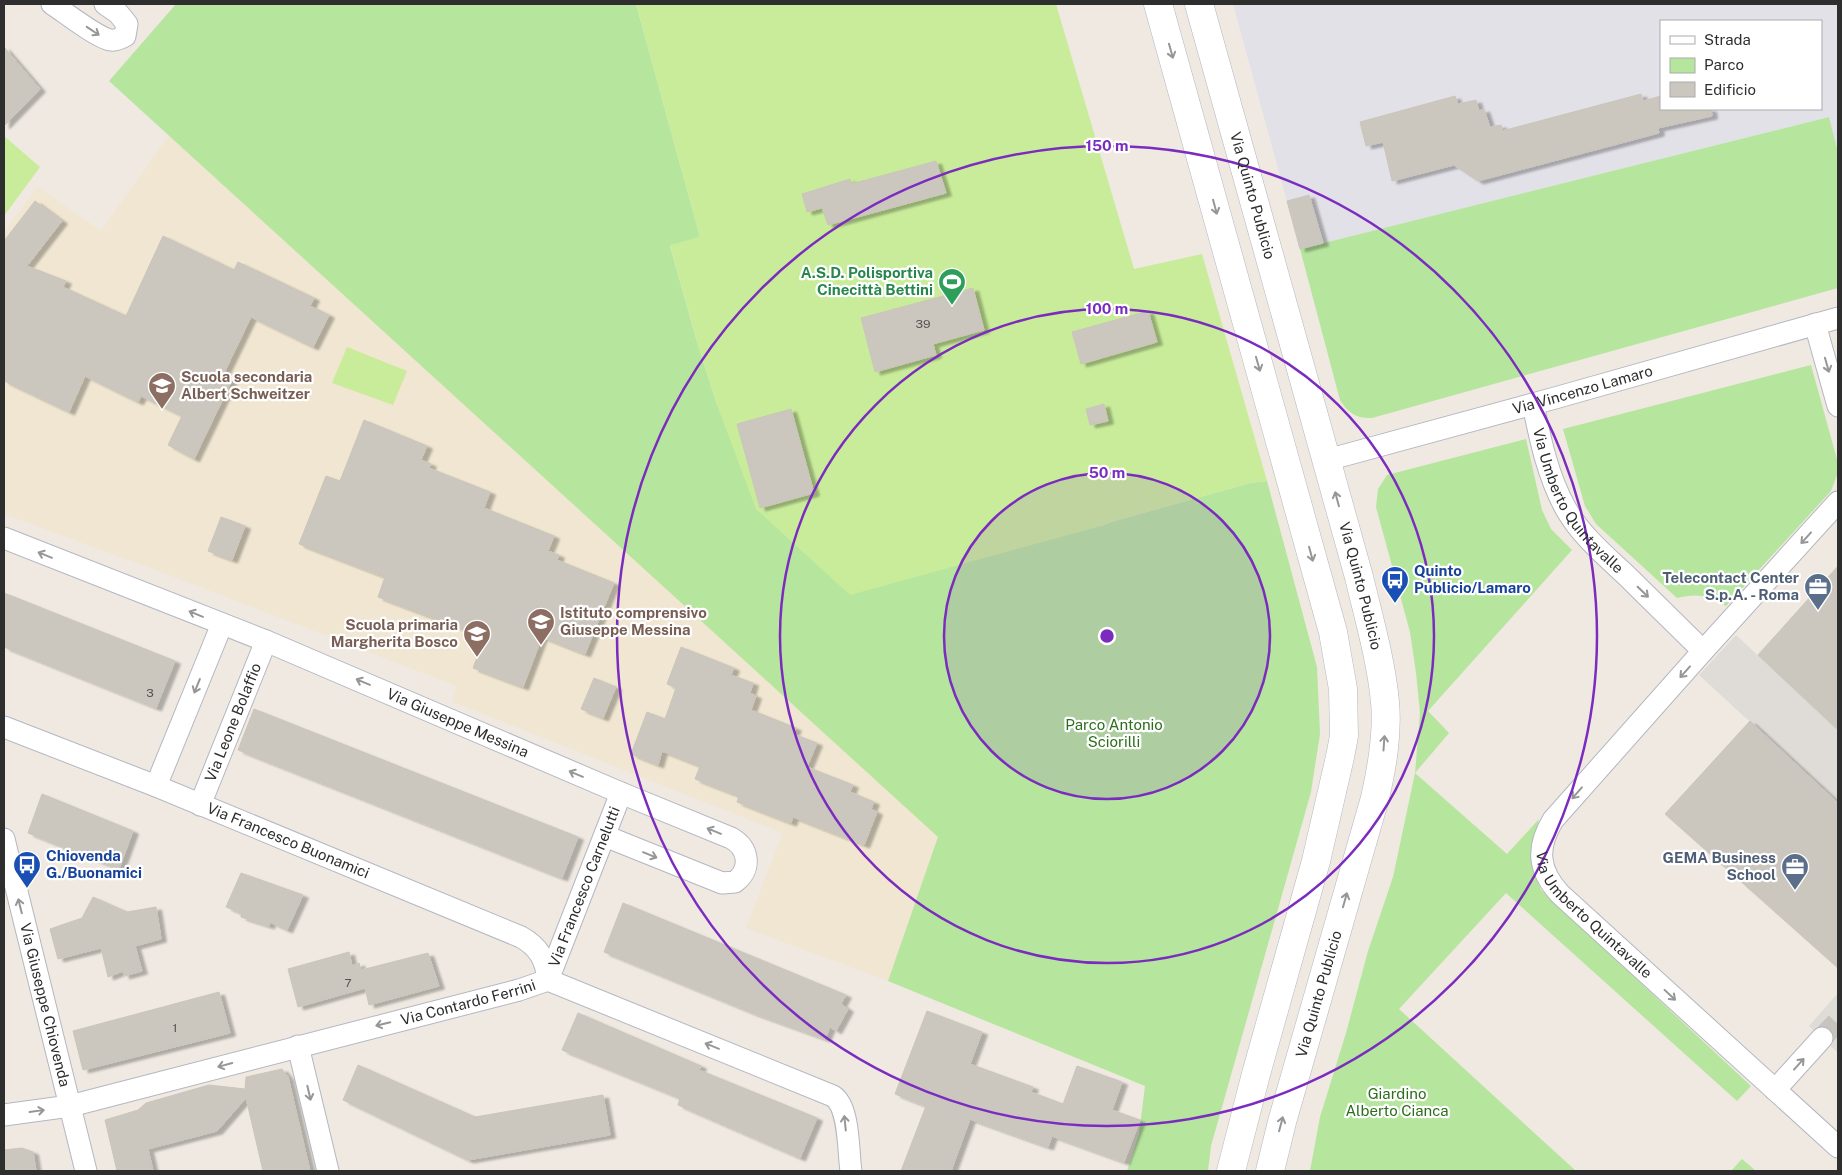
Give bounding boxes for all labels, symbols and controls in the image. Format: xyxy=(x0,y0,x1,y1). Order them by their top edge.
legend xyxy=(1660,20,1822,110)
one-way arrow xyxy=(85,26,99,36)
text: Strada xyxy=(1704,31,1751,48)
one-way arrow xyxy=(1167,42,1177,58)
text: Parco xyxy=(1704,56,1744,73)
text: Edificio xyxy=(1704,81,1756,98)
street label: Via Quinto Publicio xyxy=(1227,130,1279,261)
text: 150 m xyxy=(1085,137,1129,154)
one-way arrow xyxy=(1211,199,1221,215)
place label: A.S.D. Polisportiva Cinecittà Bettini xyxy=(801,264,933,298)
sports icon: A.S.D. Polisportiva Cinecittà Bettini xyxy=(937,267,967,306)
text: 100 m xyxy=(1086,300,1128,317)
house number: 39 xyxy=(916,317,930,331)
one-way arrow xyxy=(1254,355,1263,371)
one-way arrow xyxy=(1822,357,1832,373)
street label: Via Vincenzo Lamaro xyxy=(1511,362,1654,417)
place label: Scuola secondaria Albert Schweitzer xyxy=(181,368,312,402)
school or university icon: Scuola secondaria Albert Schweitzer xyxy=(147,371,177,410)
street label: Via Umberto Quintavalle xyxy=(1530,426,1627,576)
text: 50 m xyxy=(1089,464,1125,481)
one-way arrow xyxy=(1332,491,1341,507)
street label: Via Quinto Publicio xyxy=(1336,520,1385,651)
one-way arrow xyxy=(1800,532,1811,545)
one-way arrow xyxy=(1307,546,1317,562)
one-way arrow xyxy=(38,549,53,559)
place label: Quinto Publicio/Lamaro xyxy=(1414,562,1531,596)
bus stop icon: Quinto Publicio/Lamaro xyxy=(1380,565,1410,604)
place label: Telecontact Center S.p.A. - Roma xyxy=(1662,569,1799,603)
office icon: Telecontact Center S.p.A. - Roma xyxy=(1803,572,1833,611)
one-way arrow xyxy=(1637,586,1649,598)
place label: Istituto comprensivo Giuseppe Messina xyxy=(560,604,707,638)
school or university icon: Istituto comprensivo Giuseppe Messina xyxy=(526,607,556,646)
one-way arrow xyxy=(189,609,204,618)
place label: Scuola primaria Margherita Bosco xyxy=(331,616,458,650)
school or university icon: Scuola primaria Margherita Bosco xyxy=(462,619,492,658)
centre of rings xyxy=(1098,627,1116,645)
street label: Via Leone Bolaffio xyxy=(201,660,264,784)
one-way arrow xyxy=(1679,665,1690,678)
one-way arrow xyxy=(356,677,371,687)
one-way arrow xyxy=(192,678,201,693)
street label: Via Giuseppe Messina xyxy=(384,685,531,760)
house number: 3 xyxy=(146,686,154,700)
park label: Parco Antonio Sciorilli xyxy=(1065,716,1163,750)
one-way arrow xyxy=(1380,735,1389,751)
one-way arrow xyxy=(569,768,584,777)
one-way arrow xyxy=(1571,787,1583,800)
street label: Via Francesco Buonamici xyxy=(205,799,372,881)
street label: Via Francesco Carnelutti xyxy=(545,804,623,969)
one-way arrow xyxy=(707,826,722,835)
place label: Chiovenda G./Buonamici xyxy=(46,847,142,881)
place label: GEMA Business School xyxy=(1663,849,1776,883)
bus stop icon: Chiovenda G./Buonamici xyxy=(12,850,42,889)
one-way arrow xyxy=(642,850,657,860)
street label: Via Umberto Quintavalle xyxy=(1534,851,1656,981)
office icon: GEMA Business School xyxy=(1780,852,1810,891)
one-way arrow xyxy=(1341,893,1351,909)
one-way arrow xyxy=(15,898,24,914)
street label: Via Giuseppe Chiovenda xyxy=(17,921,74,1089)
street label: Via Quinto Publicio xyxy=(1292,928,1345,1059)
house number: 7 xyxy=(344,976,352,990)
street label: Via Contardo Ferrini xyxy=(399,976,538,1028)
one-way arrow xyxy=(1664,989,1677,1001)
one-way arrow xyxy=(375,1020,391,1030)
house number: 1 xyxy=(173,1021,177,1035)
one-way arrow xyxy=(705,1041,720,1050)
one-way arrow xyxy=(1793,1058,1805,1071)
one-way arrow xyxy=(218,1061,234,1070)
one-way arrow xyxy=(305,1085,314,1101)
park label: Giardino Alberto Cianca xyxy=(1345,1085,1449,1119)
one-way arrow xyxy=(28,1105,44,1115)
one-way arrow xyxy=(840,1115,850,1131)
one-way arrow xyxy=(1277,1116,1286,1132)

